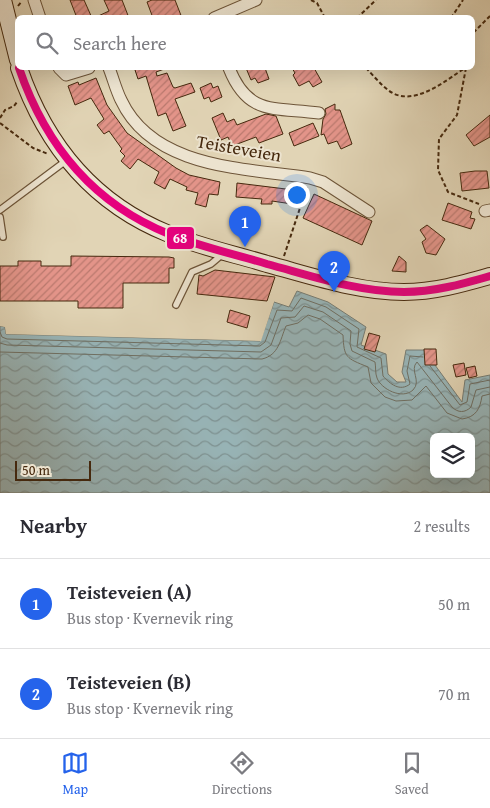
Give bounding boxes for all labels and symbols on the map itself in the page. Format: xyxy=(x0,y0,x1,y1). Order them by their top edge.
street label: Teisteveien xyxy=(195,127,283,169)
your location xyxy=(284,182,310,208)
pin: 1 xyxy=(229,206,261,247)
line badge: 68 xyxy=(166,226,195,250)
text: 68 xyxy=(173,228,187,248)
pin: 2 xyxy=(318,251,350,292)
scale bar xyxy=(15,458,91,481)

